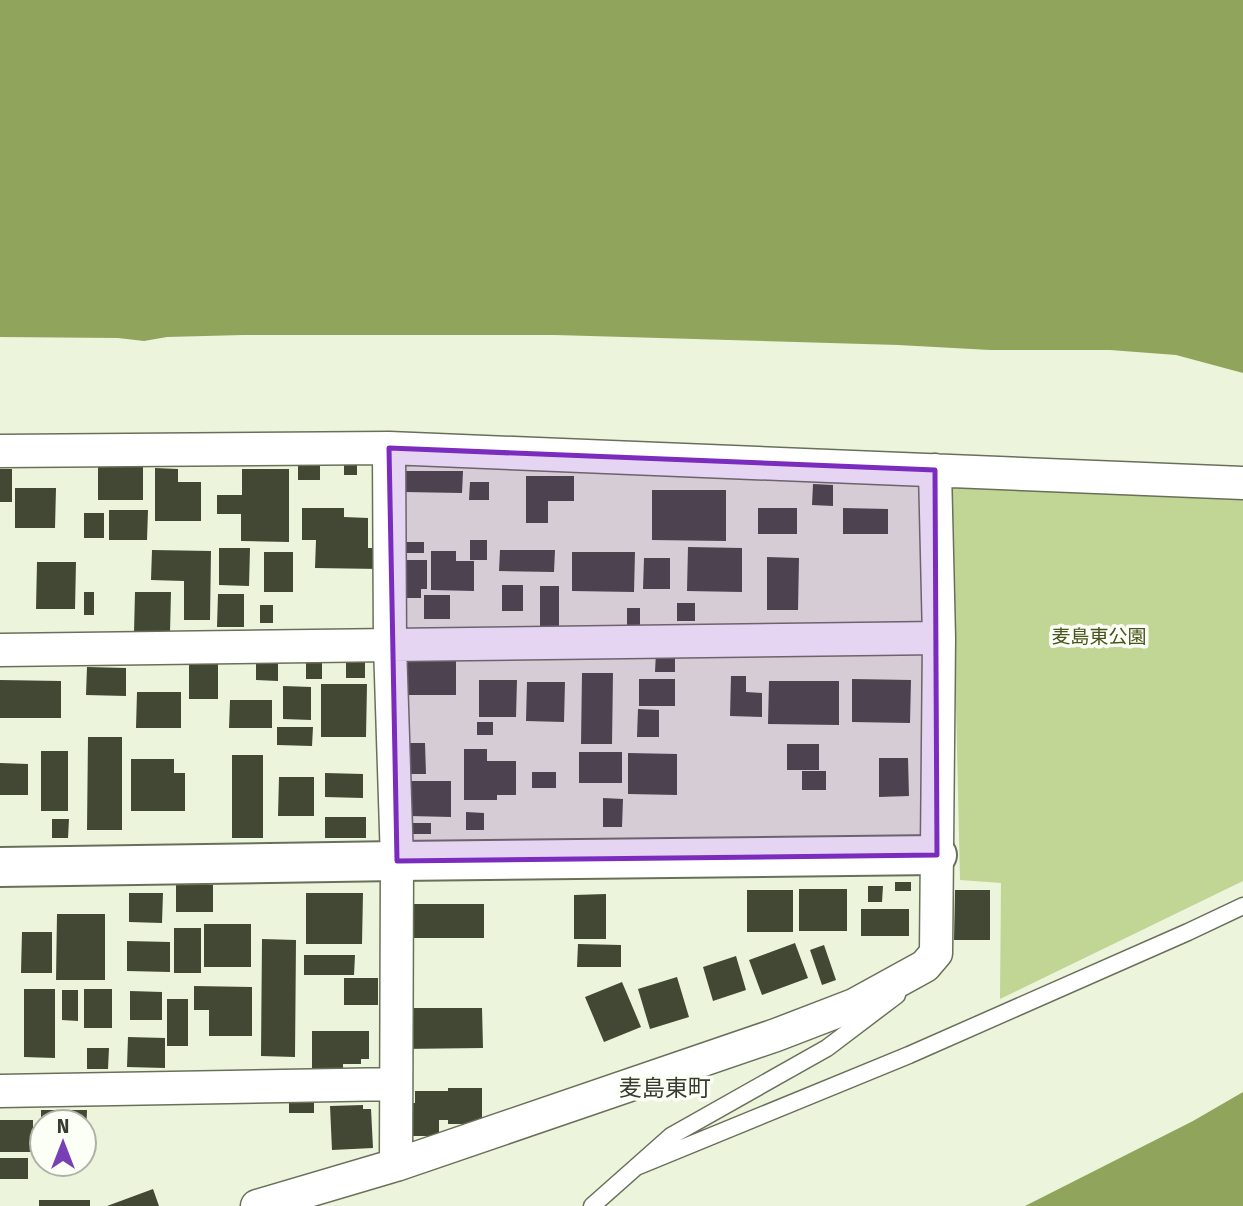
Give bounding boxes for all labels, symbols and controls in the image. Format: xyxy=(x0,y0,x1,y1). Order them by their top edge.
park label: 麦島東公園 xyxy=(1051,625,1147,648)
district label: 麦島東町 xyxy=(619,1074,711,1102)
north arrow xyxy=(28,1108,98,1178)
text: N xyxy=(57,1115,69,1138)

